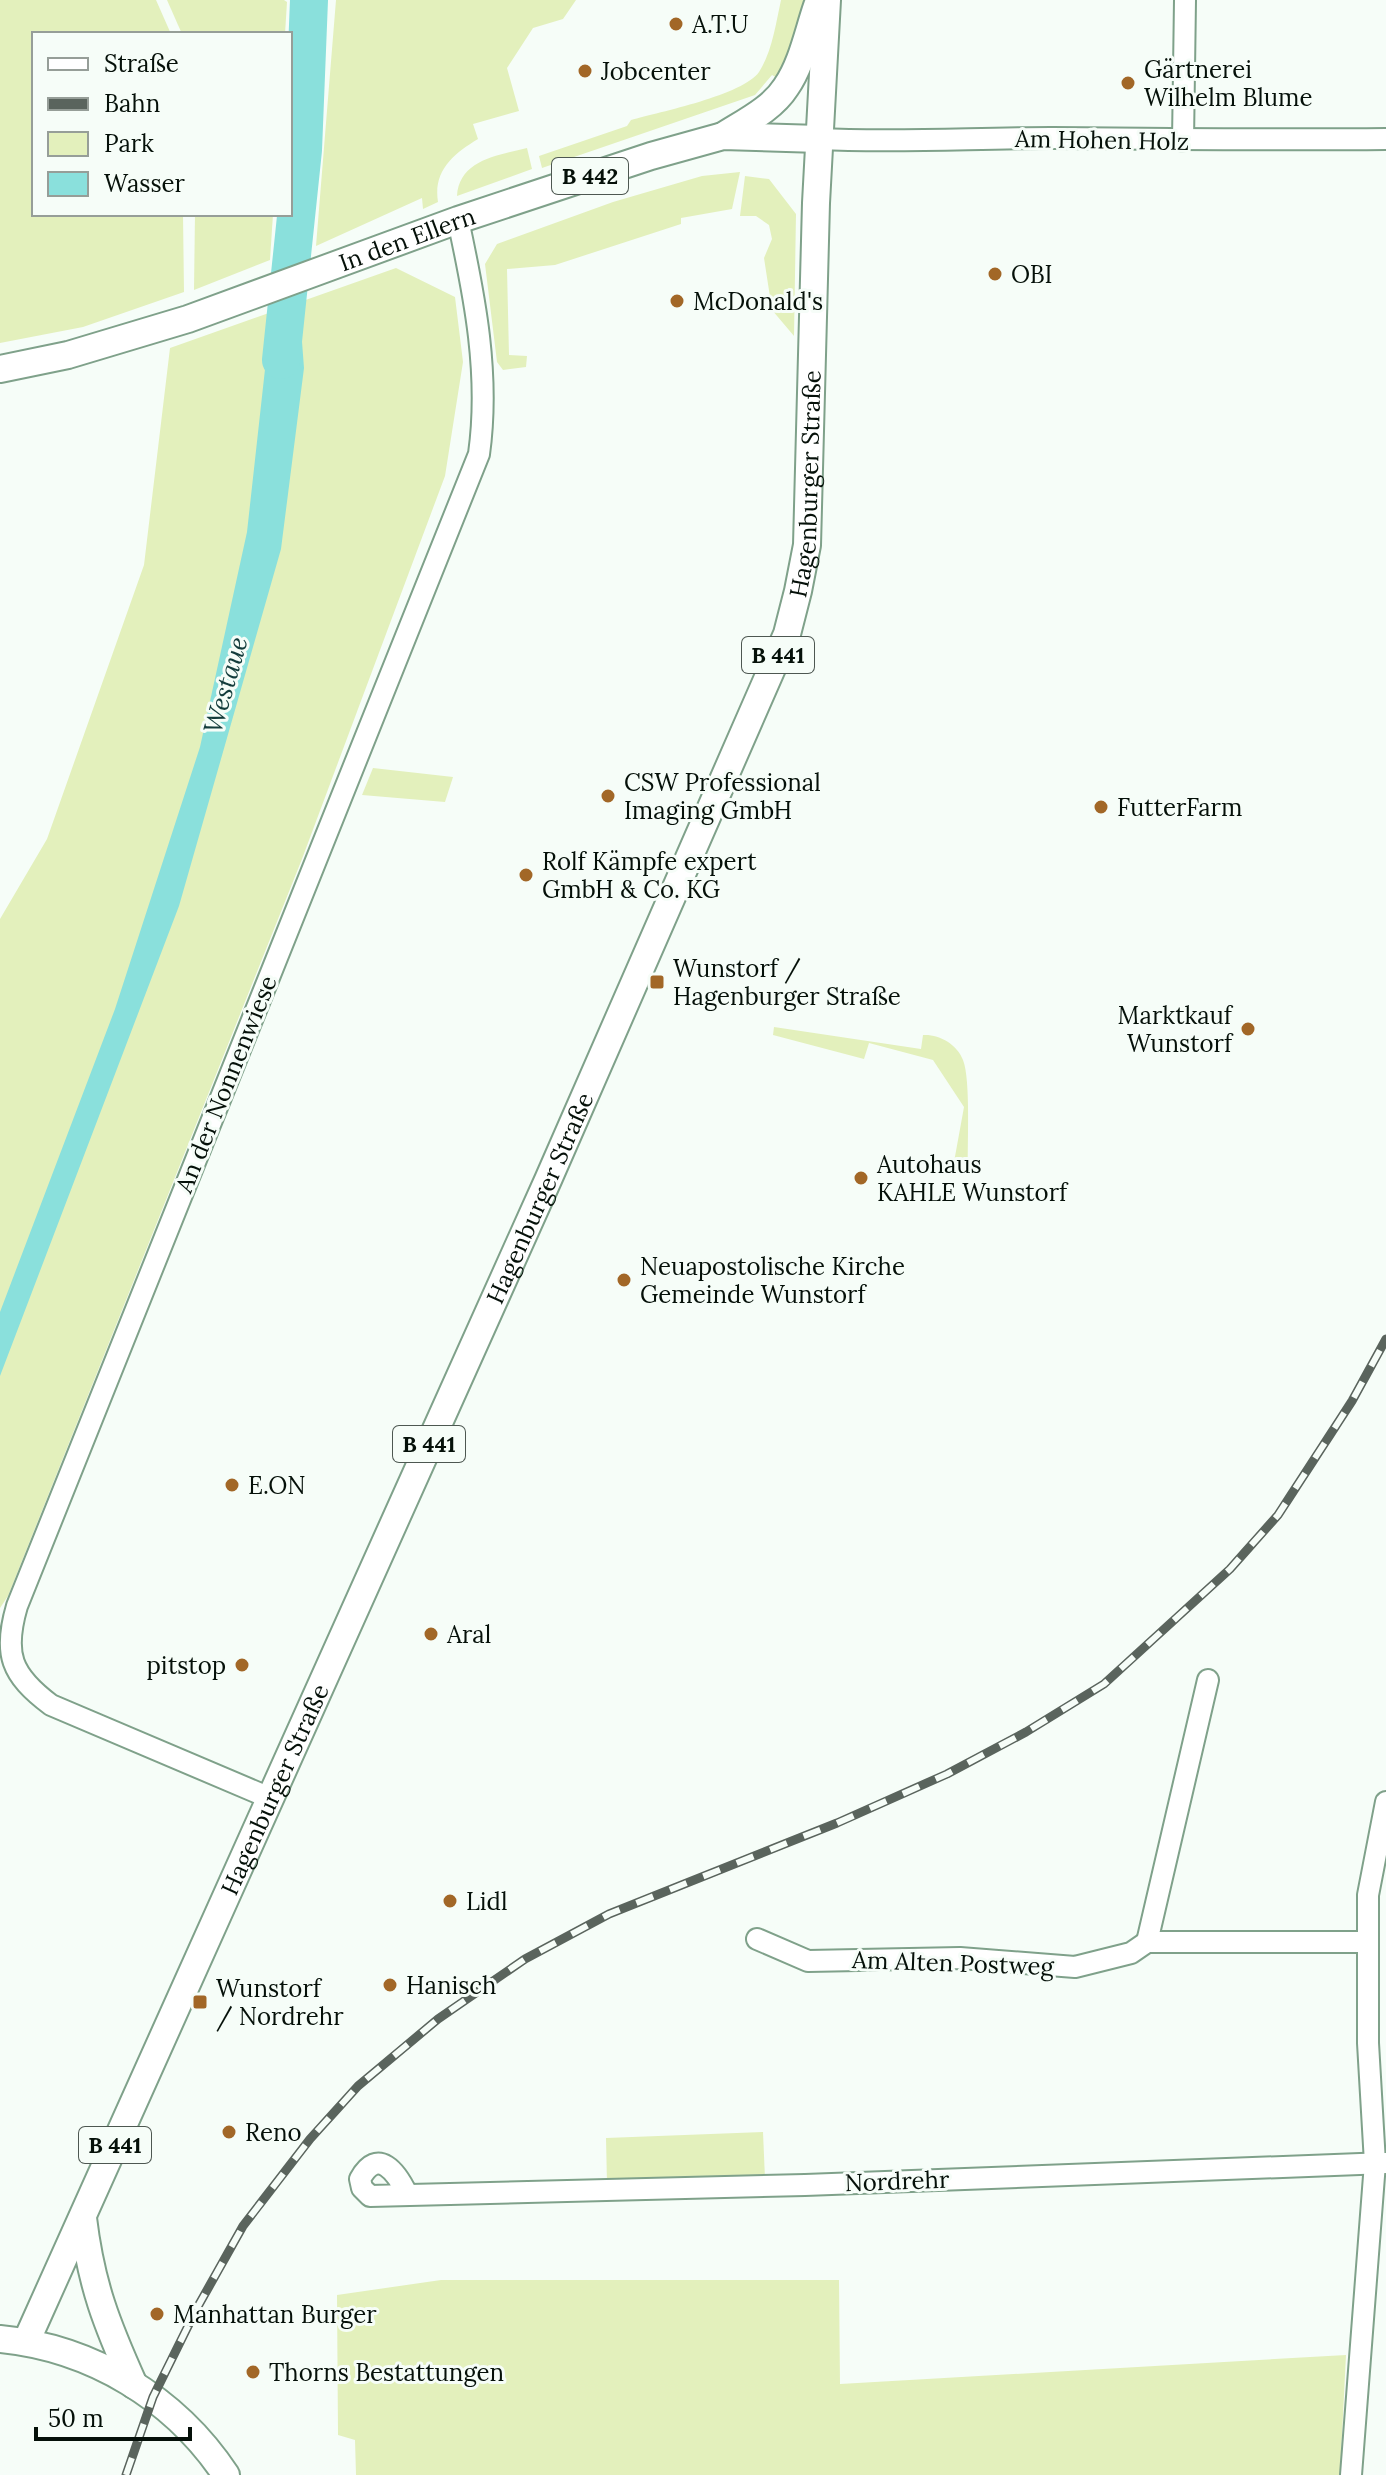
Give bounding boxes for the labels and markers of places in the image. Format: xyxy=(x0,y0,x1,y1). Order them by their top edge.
place label: A.T.U xyxy=(691,9,748,40)
marker: A.T.U xyxy=(667,15,685,33)
place label: Gärtnerei Wilhelm Blume xyxy=(1144,54,1312,113)
place label: Jobcenter xyxy=(600,56,711,87)
marker: Jobcenter xyxy=(576,62,594,80)
marker: Gärtnerei Wilhelm Blume xyxy=(1119,74,1137,92)
place label: OBI xyxy=(1011,259,1053,290)
marker: OBI xyxy=(986,265,1004,283)
place label: McDonald's xyxy=(693,286,823,317)
marker: McDonald's xyxy=(668,292,686,310)
place label: CSW Professional Imaging GmbH xyxy=(624,767,821,826)
marker: CSW Professional Imaging GmbH xyxy=(599,787,617,805)
place label: FutterFarm xyxy=(1117,792,1242,823)
marker: FutterFarm xyxy=(1092,798,1110,816)
place label: Rolf Kämpfe expert GmbH & Co. KG xyxy=(542,846,757,905)
marker: Rolf Kämpfe expert GmbH & Co. KG xyxy=(517,866,535,884)
place label: Wunstorf / Hagenburger Straße xyxy=(673,953,901,1012)
marker: Wunstorf / Hagenburger Straße xyxy=(648,973,666,991)
place label: Marktkauf Wunstorf xyxy=(1118,1000,1234,1059)
marker: Marktkauf Wunstorf xyxy=(1239,1020,1257,1038)
place label: Autohaus KAHLE Wunstorf xyxy=(876,1149,1069,1208)
marker: Autohaus KAHLE Wunstorf xyxy=(852,1169,870,1187)
place label: Neuapostolische Kirche Gemeinde Wunstorf xyxy=(640,1251,905,1310)
marker: Neuapostolische Kirche Gemeinde Wunstorf xyxy=(615,1271,633,1289)
place label: E.ON xyxy=(248,1470,305,1501)
marker: E.ON xyxy=(223,1476,241,1494)
place label: Aral xyxy=(446,1619,491,1650)
marker: Aral xyxy=(422,1625,440,1643)
place label: pitstop xyxy=(146,1650,226,1681)
marker: pitstop xyxy=(233,1656,251,1674)
place label: Lidl xyxy=(466,1886,508,1917)
marker: Lidl xyxy=(441,1892,459,1910)
place label: Hanisch xyxy=(406,1970,496,2001)
place label: Wunstorf / Nordrehr xyxy=(216,1973,344,2032)
marker: Hanisch xyxy=(381,1976,399,1994)
marker: Wunstorf / Nordrehr xyxy=(191,1993,209,2011)
place label: Reno xyxy=(245,2117,302,2148)
marker: Reno xyxy=(220,2123,238,2141)
place label: Manhattan Burger xyxy=(173,2299,377,2330)
marker: Manhattan Burger xyxy=(148,2305,166,2323)
place label: Thorns Bestattungen xyxy=(269,2357,504,2388)
marker: Thorns Bestattungen xyxy=(244,2363,262,2381)

